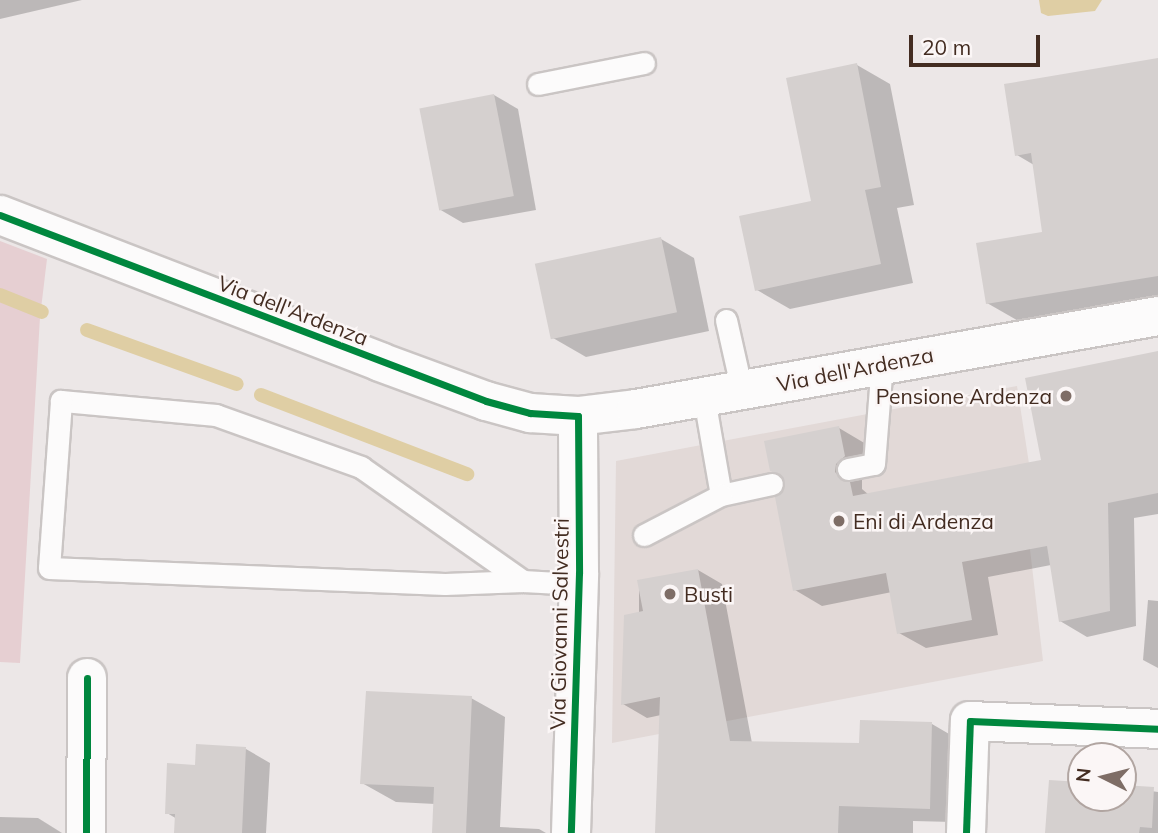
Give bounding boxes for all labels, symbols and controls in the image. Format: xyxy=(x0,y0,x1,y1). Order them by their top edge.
scale bar xyxy=(913,21,1044,65)
text: 20 m xyxy=(922,34,971,60)
street label: Via dell'Ardenza xyxy=(214,270,372,350)
street label: Via dell'Ardenza xyxy=(775,341,935,397)
place label: Pensione Ardenza xyxy=(876,383,1052,409)
marker: Pensione Ardenza xyxy=(1058,388,1074,404)
place label: Eni di Ardenza xyxy=(853,508,994,534)
marker: Eni di Ardenza xyxy=(831,513,847,529)
street label: Via Giovanni Salvestri xyxy=(545,518,573,730)
place label: Busti xyxy=(684,581,733,607)
marker: Busti xyxy=(662,586,678,602)
north arrow xyxy=(1067,742,1137,812)
text: N xyxy=(1070,767,1096,783)

